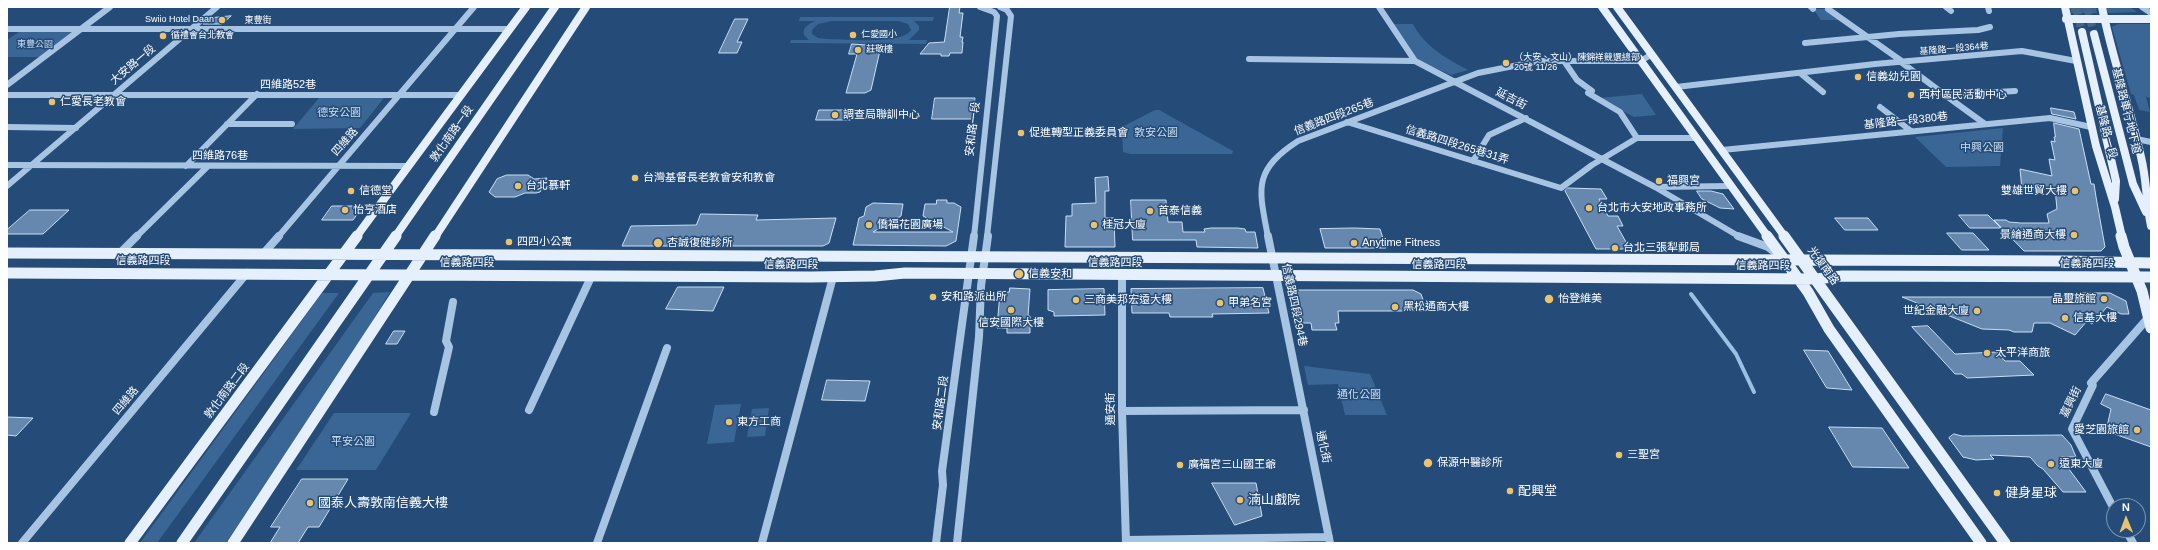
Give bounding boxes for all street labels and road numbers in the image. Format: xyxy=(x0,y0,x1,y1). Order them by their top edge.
street label: 東豐街 xyxy=(245,16,271,26)
street label: 基隆路一段364巷 xyxy=(1919,41,1989,57)
street label: 大安路一段 xyxy=(108,42,158,88)
street label: 基隆路車行地下道 xyxy=(2109,67,2143,155)
street label: 四維路52巷 xyxy=(260,78,316,92)
street label: 延吉街 xyxy=(1493,86,1529,112)
street label: 信義路四段265巷 xyxy=(1292,96,1376,138)
street label: 安和路一段 xyxy=(963,101,983,157)
street label: 敦化南路一段 xyxy=(428,103,476,165)
street label: 基隆路一段 xyxy=(2093,104,2119,160)
street label: 基隆路一段380巷 xyxy=(1863,110,1949,132)
street label: 信義路四段265巷31弄 xyxy=(1404,123,1510,167)
street label: 四維路 xyxy=(329,125,361,159)
street label: 四維路76巷 xyxy=(192,149,248,163)
street label: 光復南路 xyxy=(1805,244,1841,288)
street label: 信義路四段 xyxy=(116,254,170,268)
street label: 信義路四段 xyxy=(440,256,494,270)
street label: 信義路四段 xyxy=(1088,256,1142,270)
street label: 信義路四段 xyxy=(2060,257,2114,271)
street label: 信義路四段 xyxy=(764,258,818,272)
street label: 信義路四段 xyxy=(1412,258,1466,272)
street label: 信義路四段 xyxy=(1736,259,1790,273)
street label: 信義路四段294巷 xyxy=(1279,262,1309,348)
street label: 敦化南路二段 xyxy=(202,361,252,421)
street label: 安和路二段 xyxy=(931,375,951,431)
street label: 四維路 xyxy=(110,384,142,418)
street label: 嘉興街 xyxy=(2058,384,2084,420)
street label: 通安街 xyxy=(1104,392,1118,426)
street label: 通化街 xyxy=(1313,429,1333,465)

